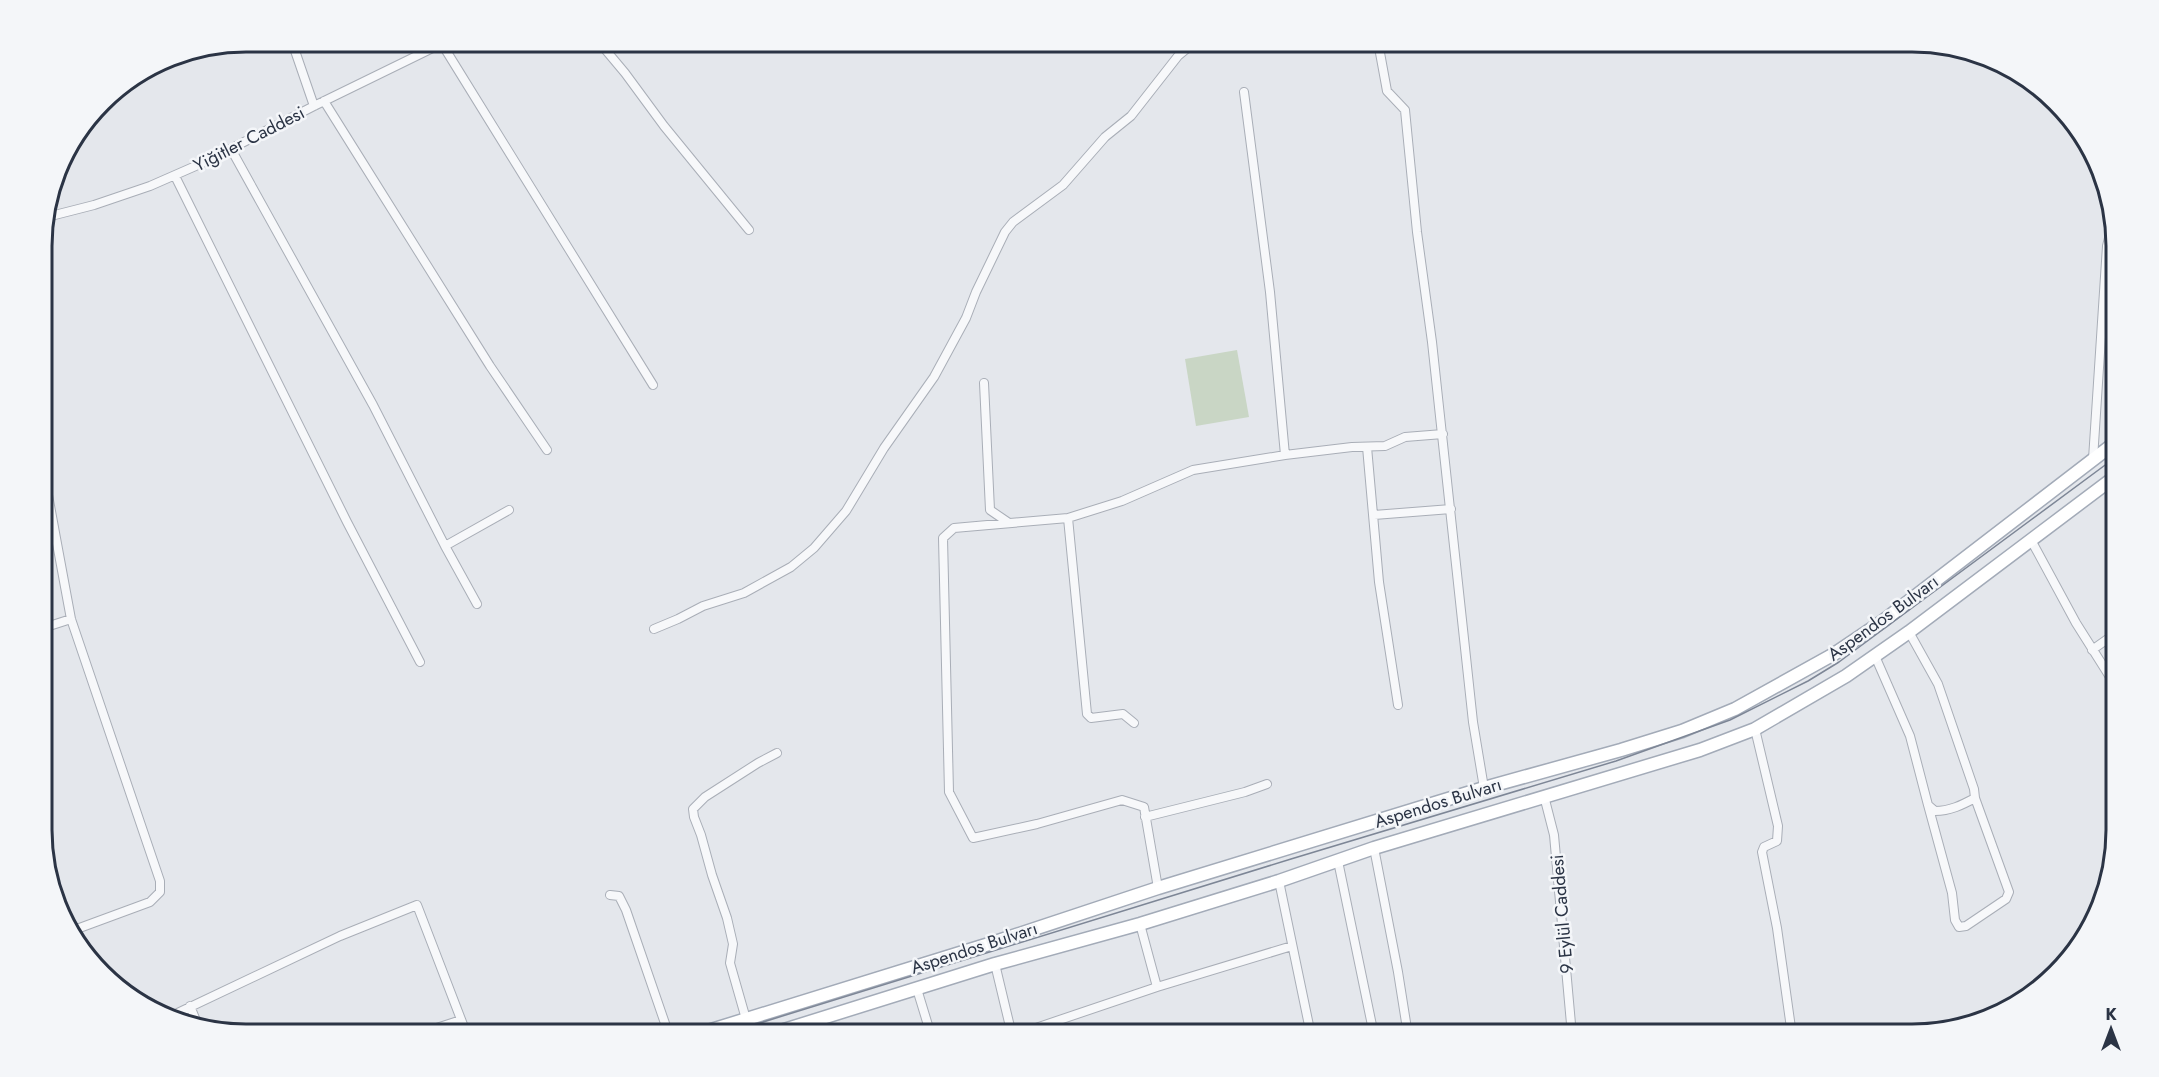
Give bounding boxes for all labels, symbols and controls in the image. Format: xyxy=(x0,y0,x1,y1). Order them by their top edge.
street label: Yiğitler Caddesi xyxy=(189,100,309,178)
street label: Aspendos Bulvarı xyxy=(1822,569,1944,667)
street label: Aspendos Bulvarı xyxy=(1371,771,1505,835)
street label: 9 Eylül Caddesi xyxy=(1544,853,1580,975)
street label: Aspendos Bulvarı xyxy=(907,915,1041,981)
north arrow xyxy=(2081,999,2141,1059)
text: K xyxy=(2105,1003,2117,1026)

